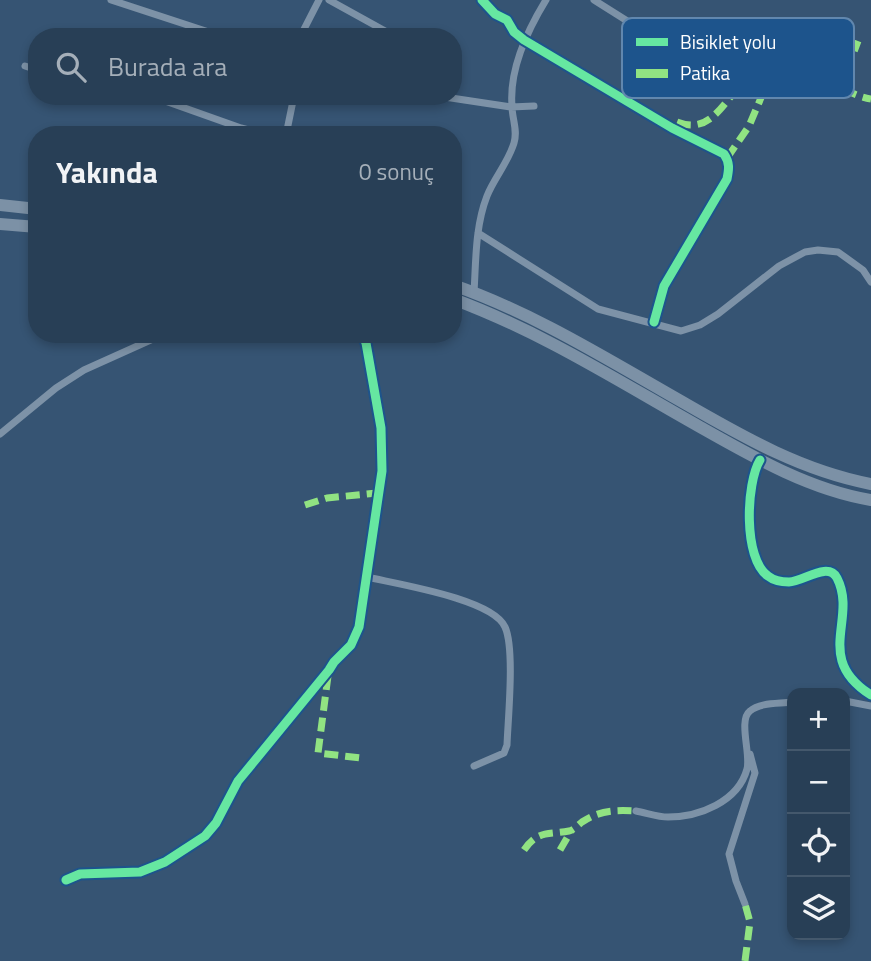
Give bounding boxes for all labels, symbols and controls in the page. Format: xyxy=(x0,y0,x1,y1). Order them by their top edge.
legend xyxy=(622,18,854,98)
text: Bisiklet yolu xyxy=(680,27,776,56)
search box xyxy=(28,28,462,105)
text: Burada ara xyxy=(108,47,227,86)
icon: search xyxy=(52,48,90,86)
text: Patika xyxy=(680,58,731,87)
text: Yakında xyxy=(56,149,158,195)
text: 0 sonuç xyxy=(359,154,434,189)
map controls xyxy=(787,688,850,940)
button: + xyxy=(787,688,850,751)
button: − xyxy=(787,751,850,814)
button: locate xyxy=(787,814,850,877)
button: layers xyxy=(787,877,850,940)

